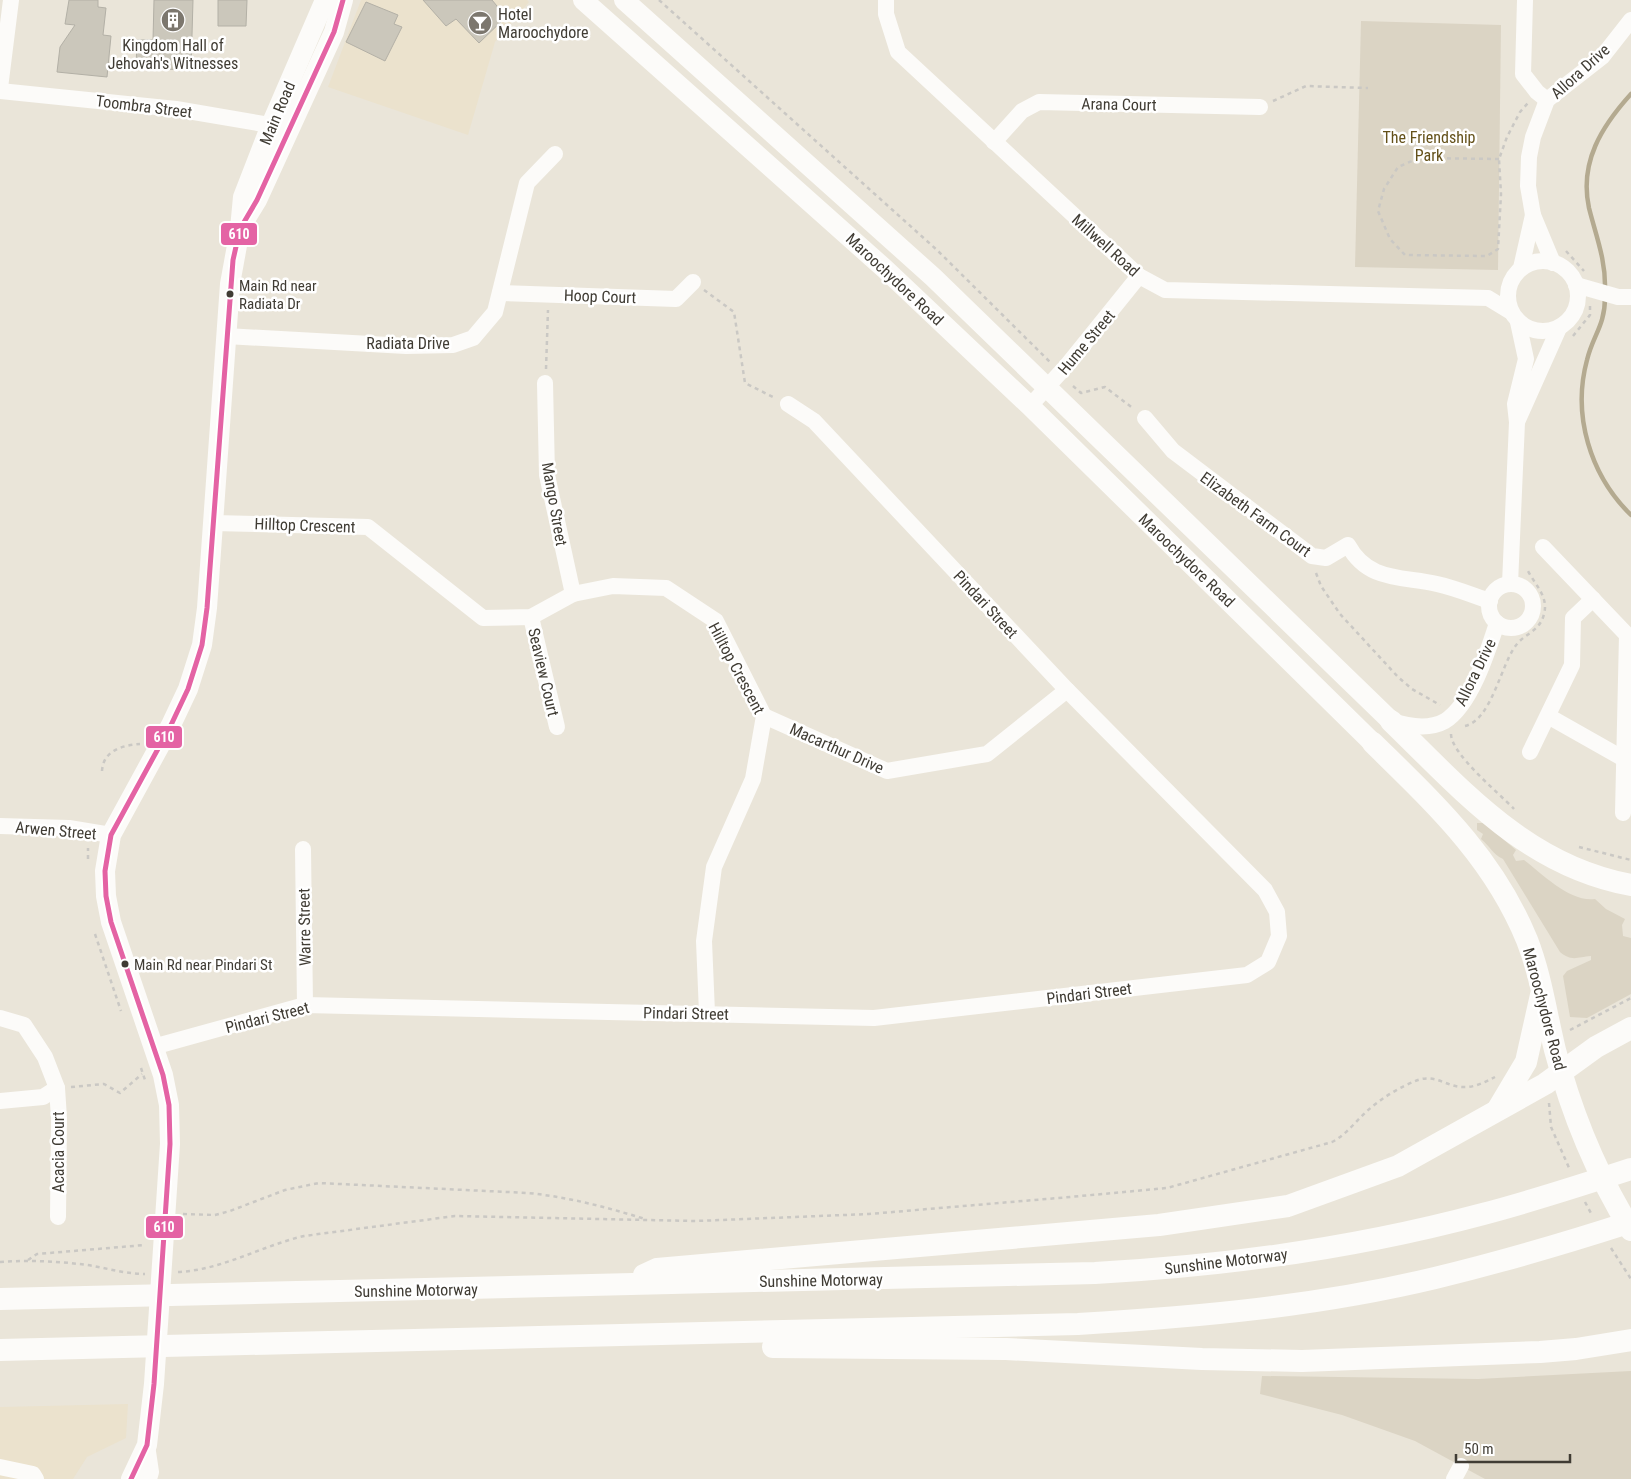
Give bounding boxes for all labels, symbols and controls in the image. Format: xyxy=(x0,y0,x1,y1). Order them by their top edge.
place label: Hotel Maroochydore xyxy=(498,5,588,42)
building icon: Kingdom Hall of Jehovah's Witnesses xyxy=(160,7,186,33)
bar icon: Hotel Maroochydore xyxy=(467,10,493,36)
place label: Kingdom Hall of Jehovah's Witnesses xyxy=(108,36,238,73)
street label: Allora Drive xyxy=(1547,40,1614,103)
street label: Main Road xyxy=(256,79,299,148)
street label: Toombra Street xyxy=(95,91,193,122)
street label: Arana Court xyxy=(1081,94,1157,115)
park label: The Friendship Park xyxy=(1382,128,1476,165)
street label: Millwell Road xyxy=(1068,210,1143,281)
line badge: 610 xyxy=(220,222,258,246)
text: 610 xyxy=(228,226,250,242)
street label: Maroochydore Road xyxy=(842,229,947,329)
place label: Main Rd near Radiata Dr xyxy=(239,277,317,313)
street label: Hoop Court xyxy=(563,286,637,307)
marker: Main Rd near Radiata Dr xyxy=(225,289,235,299)
street label: Hume Street xyxy=(1054,306,1119,378)
street label: Radiata Drive xyxy=(366,334,450,353)
street label: Mango Street xyxy=(538,461,571,548)
street label: Elizabeth Farm Court xyxy=(1197,468,1315,561)
street label: Maroochydore Road xyxy=(1135,510,1239,611)
street label: Hilltop Crescent xyxy=(254,514,356,537)
street label: Pindari Street xyxy=(949,567,1022,642)
street label: Hilltop Crescent xyxy=(704,619,769,718)
street label: Seaview Court xyxy=(524,626,563,718)
street label: Allora Drive xyxy=(1451,636,1500,709)
street label: Macarthur Drive xyxy=(787,719,887,778)
line badge: 610 xyxy=(145,725,183,749)
text: 610 xyxy=(153,729,175,745)
street label: Arwen Street xyxy=(15,818,97,844)
street label: Warre Street xyxy=(294,888,315,966)
street label: Maroochydore Road xyxy=(1519,946,1570,1073)
place label: Main Rd near Pindari St xyxy=(134,956,272,974)
marker: Main Rd near Pindari St xyxy=(120,959,130,969)
street label: Pindari Street xyxy=(1045,979,1133,1008)
street label: Pindari Street xyxy=(223,998,311,1037)
street label: Pindari Street xyxy=(643,1003,729,1024)
street label: Acacia Court xyxy=(49,1111,68,1193)
line badge: 610 xyxy=(145,1215,184,1239)
text: 610 xyxy=(153,1219,175,1235)
street label: Sunshine Motorway xyxy=(1163,1244,1289,1278)
street label: Sunshine Motorway xyxy=(759,1270,883,1291)
street label: Sunshine Motorway xyxy=(354,1280,478,1301)
scale bar xyxy=(1456,1432,1570,1464)
text: 50 m xyxy=(1464,1440,1494,1458)

